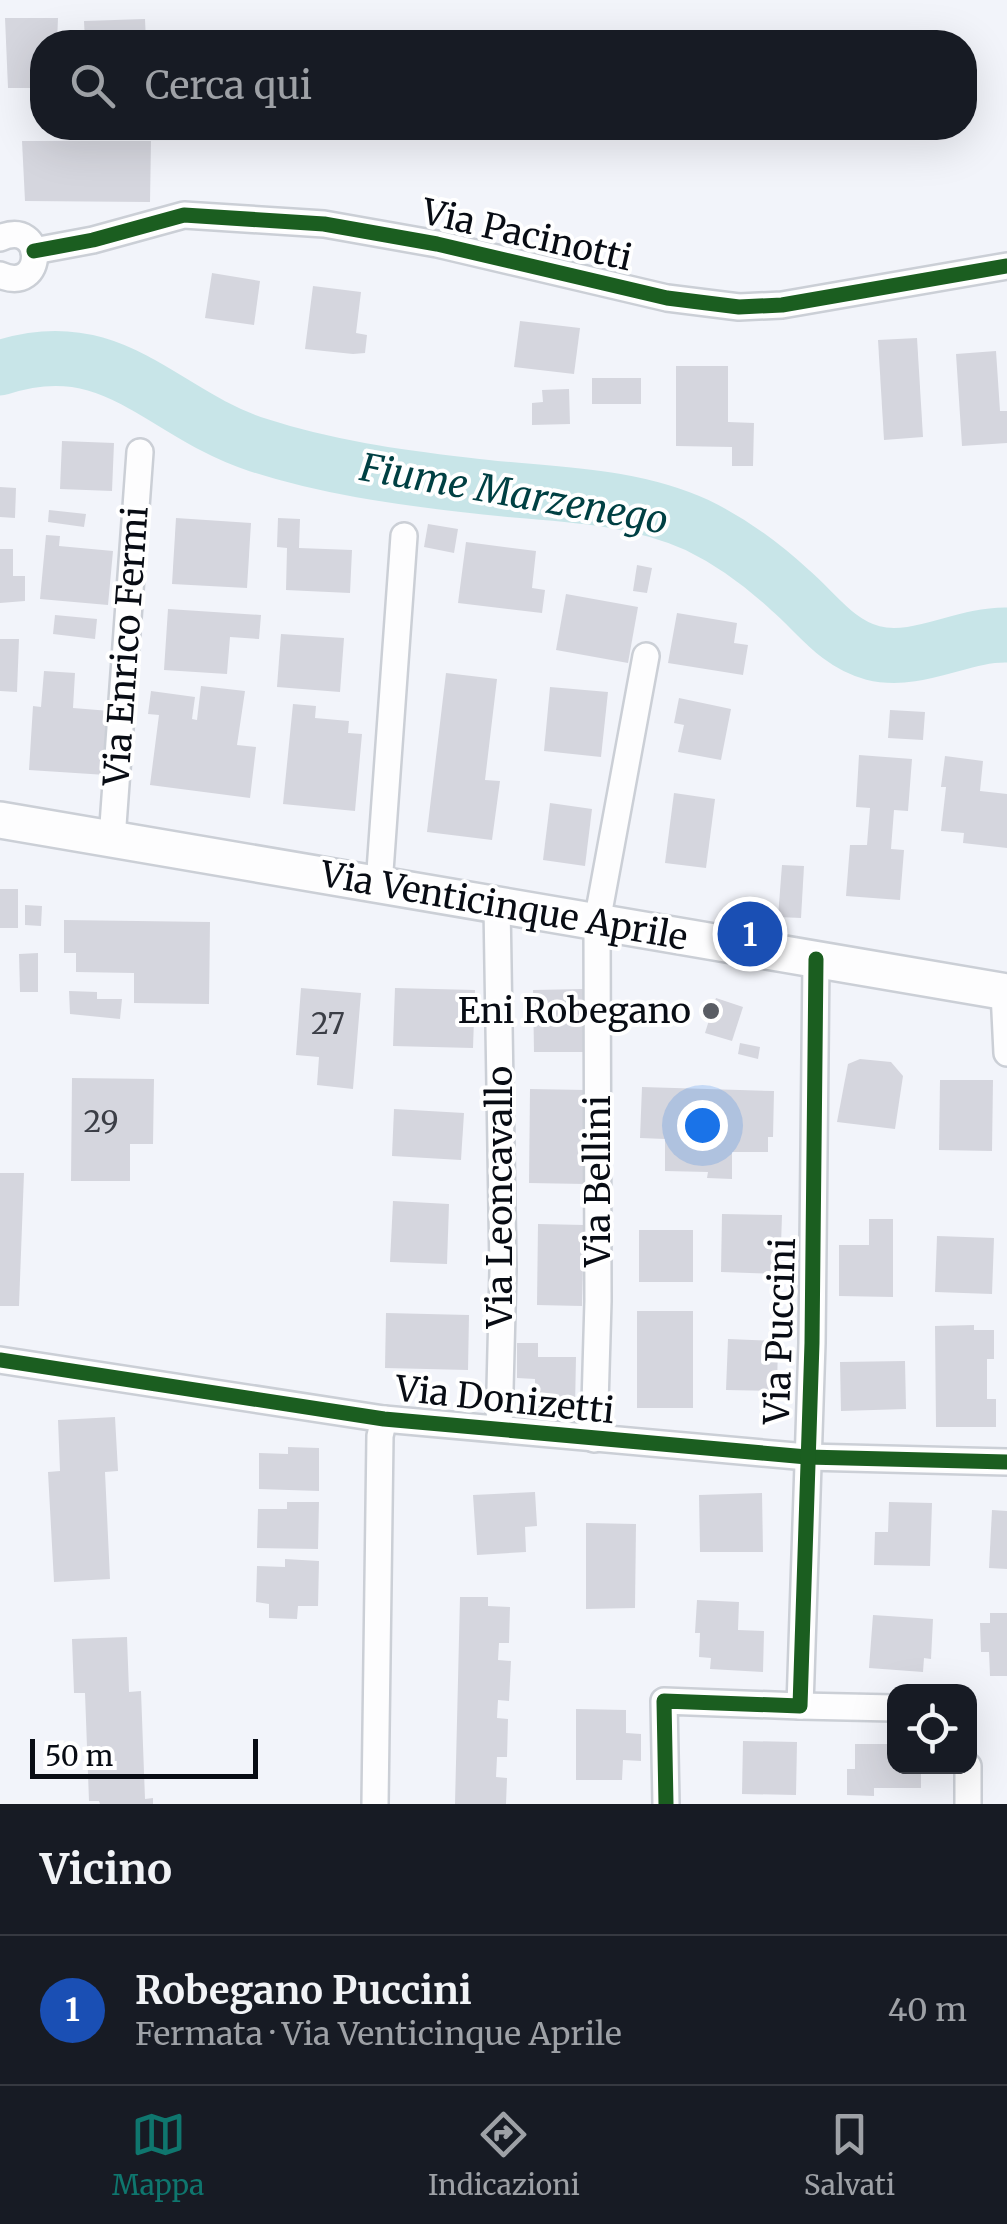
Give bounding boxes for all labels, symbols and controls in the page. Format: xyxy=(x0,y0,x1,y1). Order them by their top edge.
search box xyxy=(30,30,977,140)
icon: search xyxy=(65,58,120,113)
text: Cerca qui xyxy=(145,62,312,109)
street label: Via Pacinotti xyxy=(417,189,636,281)
water label: Fiume Marzenego xyxy=(355,443,672,544)
street label: Via Enrico Fermi xyxy=(94,505,158,788)
street label: Via Venticinque Aprile xyxy=(316,852,691,960)
pin: 1 xyxy=(718,896,782,972)
place label: Eni Robegano xyxy=(458,989,691,1033)
marker: Eni Robegano xyxy=(700,1000,722,1022)
house number: 27 xyxy=(311,1004,345,1042)
street label: Via Leoncavallo xyxy=(478,1066,522,1329)
street label: Via Bellini xyxy=(576,1095,620,1268)
your location xyxy=(677,1100,728,1151)
house number: 29 xyxy=(83,1102,119,1140)
street label: Via Puccini xyxy=(755,1237,805,1426)
street label: Via Donizetti xyxy=(392,1367,617,1433)
map controls xyxy=(887,1684,977,1774)
button: locate xyxy=(887,1684,977,1774)
scale bar xyxy=(30,1734,258,1778)
text: 50 m xyxy=(45,1738,113,1774)
text: Vicino xyxy=(40,1843,172,1895)
text: Robegano Puccini xyxy=(135,1967,472,2014)
text: 1 xyxy=(65,1990,80,2030)
text: 40 m xyxy=(888,1990,967,2030)
text: Fermata · Via Venticinque Aprile xyxy=(135,2014,622,2054)
tab: Mappa xyxy=(112,2107,204,2203)
tab: Indicazioni xyxy=(428,2107,580,2203)
tab: Salvati xyxy=(804,2107,895,2203)

